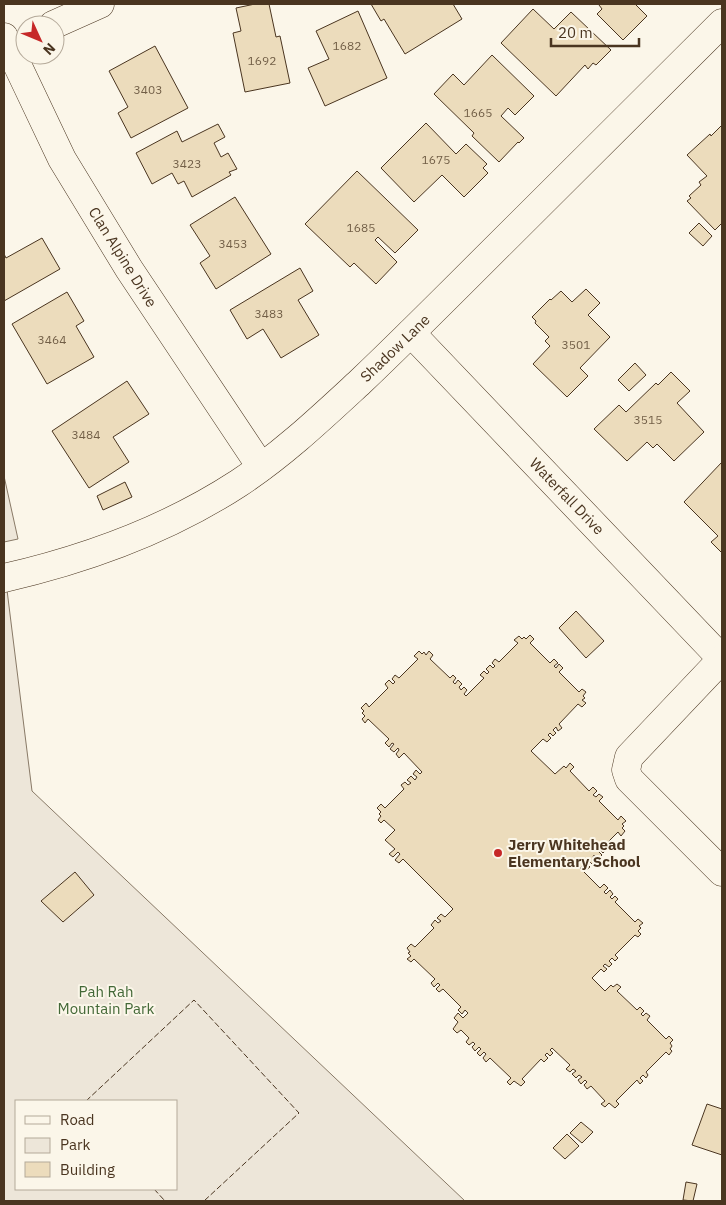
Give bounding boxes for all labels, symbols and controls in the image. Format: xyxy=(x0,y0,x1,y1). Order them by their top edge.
north arrow xyxy=(15,15,65,65)
scale bar xyxy=(551,15,638,47)
text: 20 m xyxy=(558,23,593,42)
house number: 1682 xyxy=(333,38,361,53)
text: N xyxy=(39,39,59,59)
house number: 1692 xyxy=(248,53,276,68)
house number: 3403 xyxy=(134,82,162,97)
house number: 1665 xyxy=(464,105,492,120)
house number: 1675 xyxy=(422,152,450,167)
house number: 3423 xyxy=(173,156,201,171)
street label: Clan Alpine Drive xyxy=(85,203,161,311)
house number: 1685 xyxy=(347,220,375,235)
house number: 3453 xyxy=(219,236,247,251)
house number: 3483 xyxy=(255,306,283,321)
street label: Shadow Lane xyxy=(356,310,434,386)
house number: 3464 xyxy=(38,332,66,347)
house number: 3501 xyxy=(562,337,590,352)
house number: 3515 xyxy=(634,412,662,427)
house number: 3484 xyxy=(72,427,100,442)
street label: Waterfall Drive xyxy=(526,454,608,538)
place label: Jerry Whitehead Elementary School xyxy=(508,835,641,871)
marker: Jerry Whitehead Elementary School xyxy=(492,847,504,859)
park label: Pah Rah Mountain Park xyxy=(57,982,155,1018)
legend xyxy=(15,1100,178,1190)
text: Road xyxy=(60,1110,95,1129)
text: Park xyxy=(60,1135,90,1154)
text: Building xyxy=(60,1160,115,1179)

